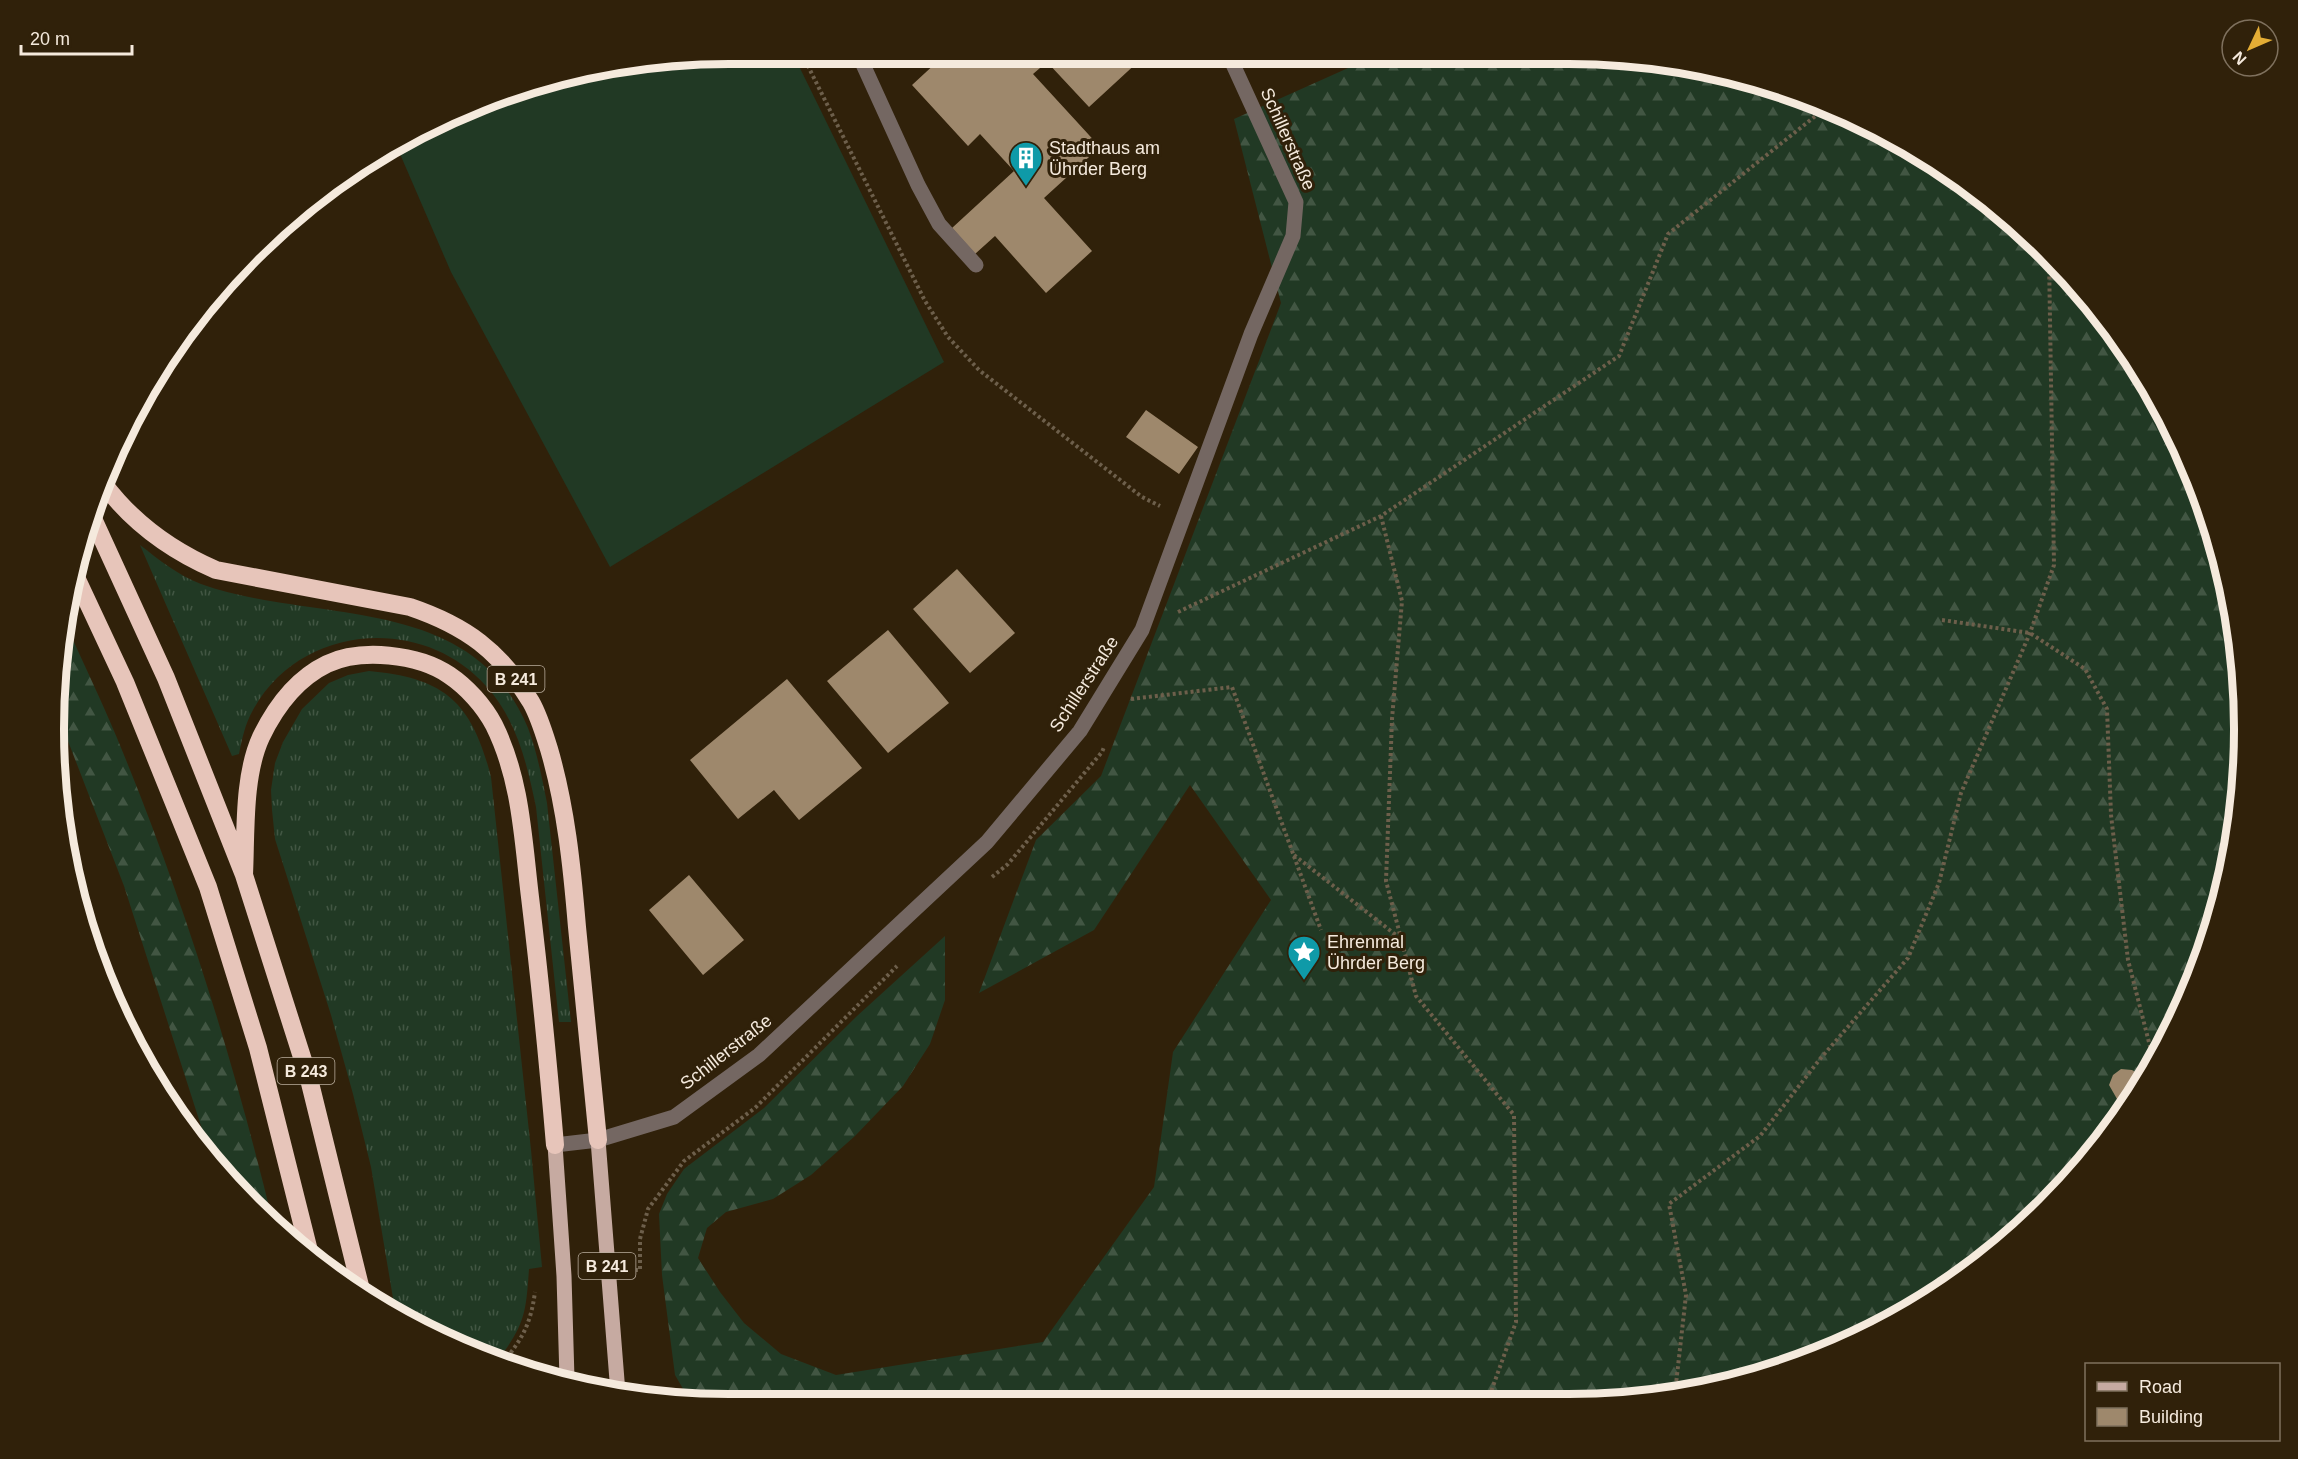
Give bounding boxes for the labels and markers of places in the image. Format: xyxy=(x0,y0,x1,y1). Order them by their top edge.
place label: Stadthaus am Ührder Berg xyxy=(1049,138,1160,179)
building icon: Stadthaus am Ührder Berg xyxy=(1008,140,1044,187)
place label: Ehrenmal Ührder Berg xyxy=(1327,932,1425,973)
place icon: Ehrenmal Ührder Berg xyxy=(1286,934,1322,981)

